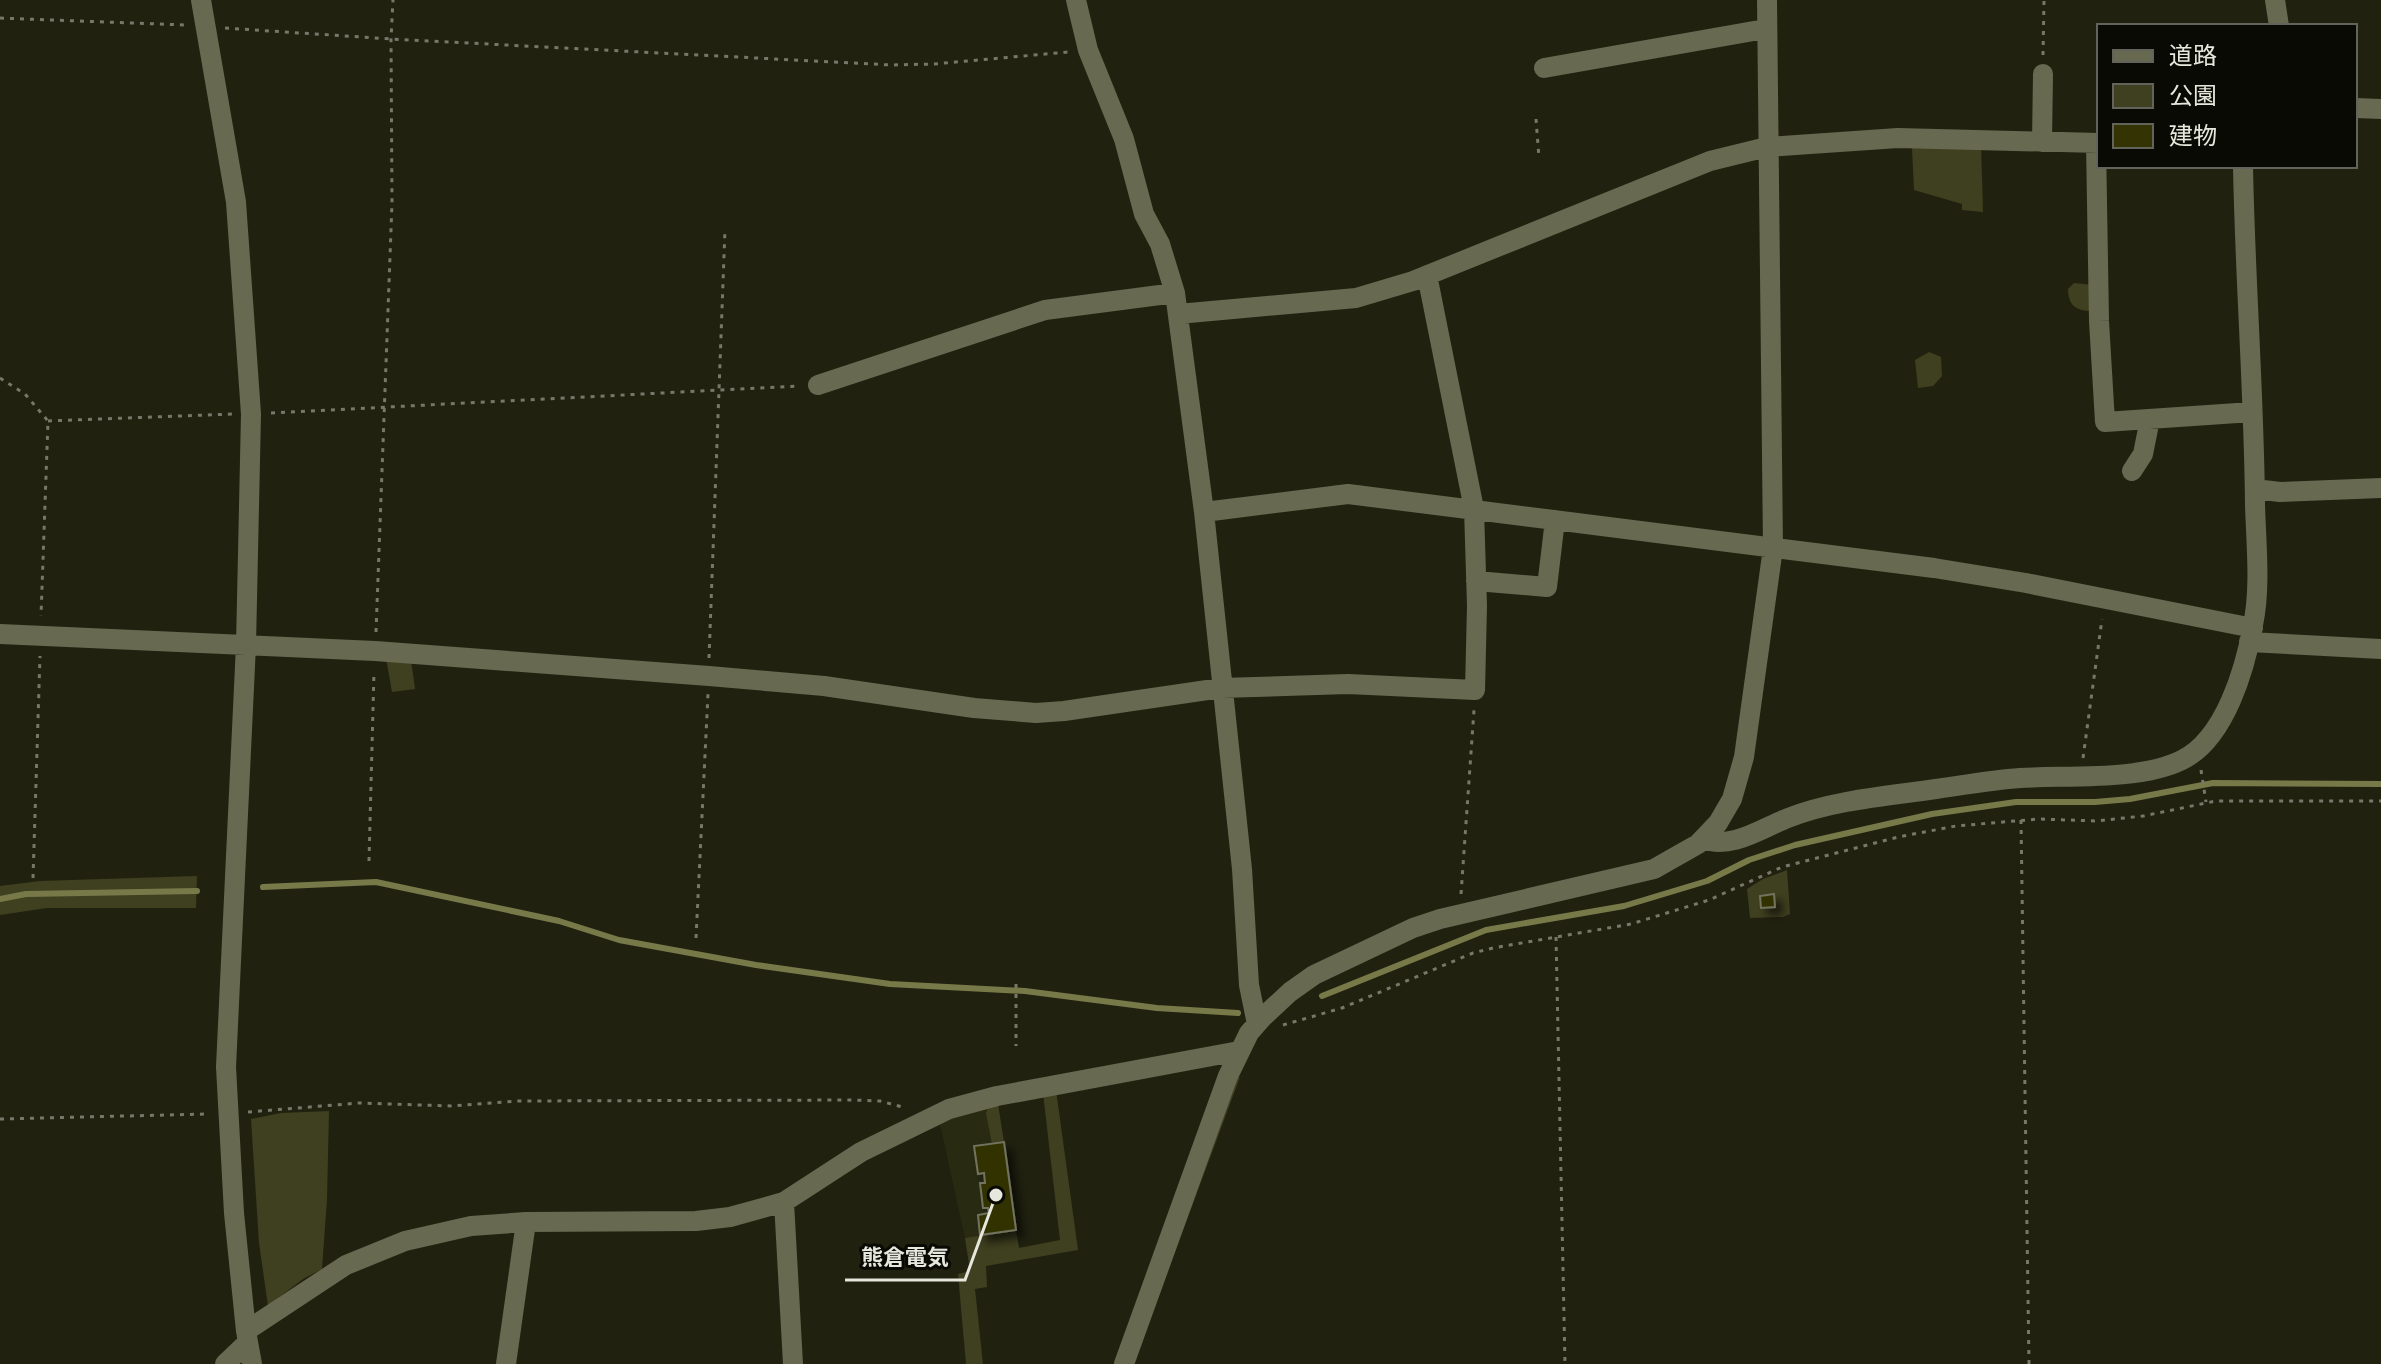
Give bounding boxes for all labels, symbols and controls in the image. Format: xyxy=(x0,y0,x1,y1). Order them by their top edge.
legend xyxy=(2097,24,2357,168)
text: 道路 xyxy=(2169,42,2217,70)
text: 公園 xyxy=(2169,82,2217,110)
text: 建物 xyxy=(2169,122,2217,150)
callout: 熊倉電気 xyxy=(845,1234,965,1280)
text: 熊倉電気 xyxy=(861,1244,949,1271)

